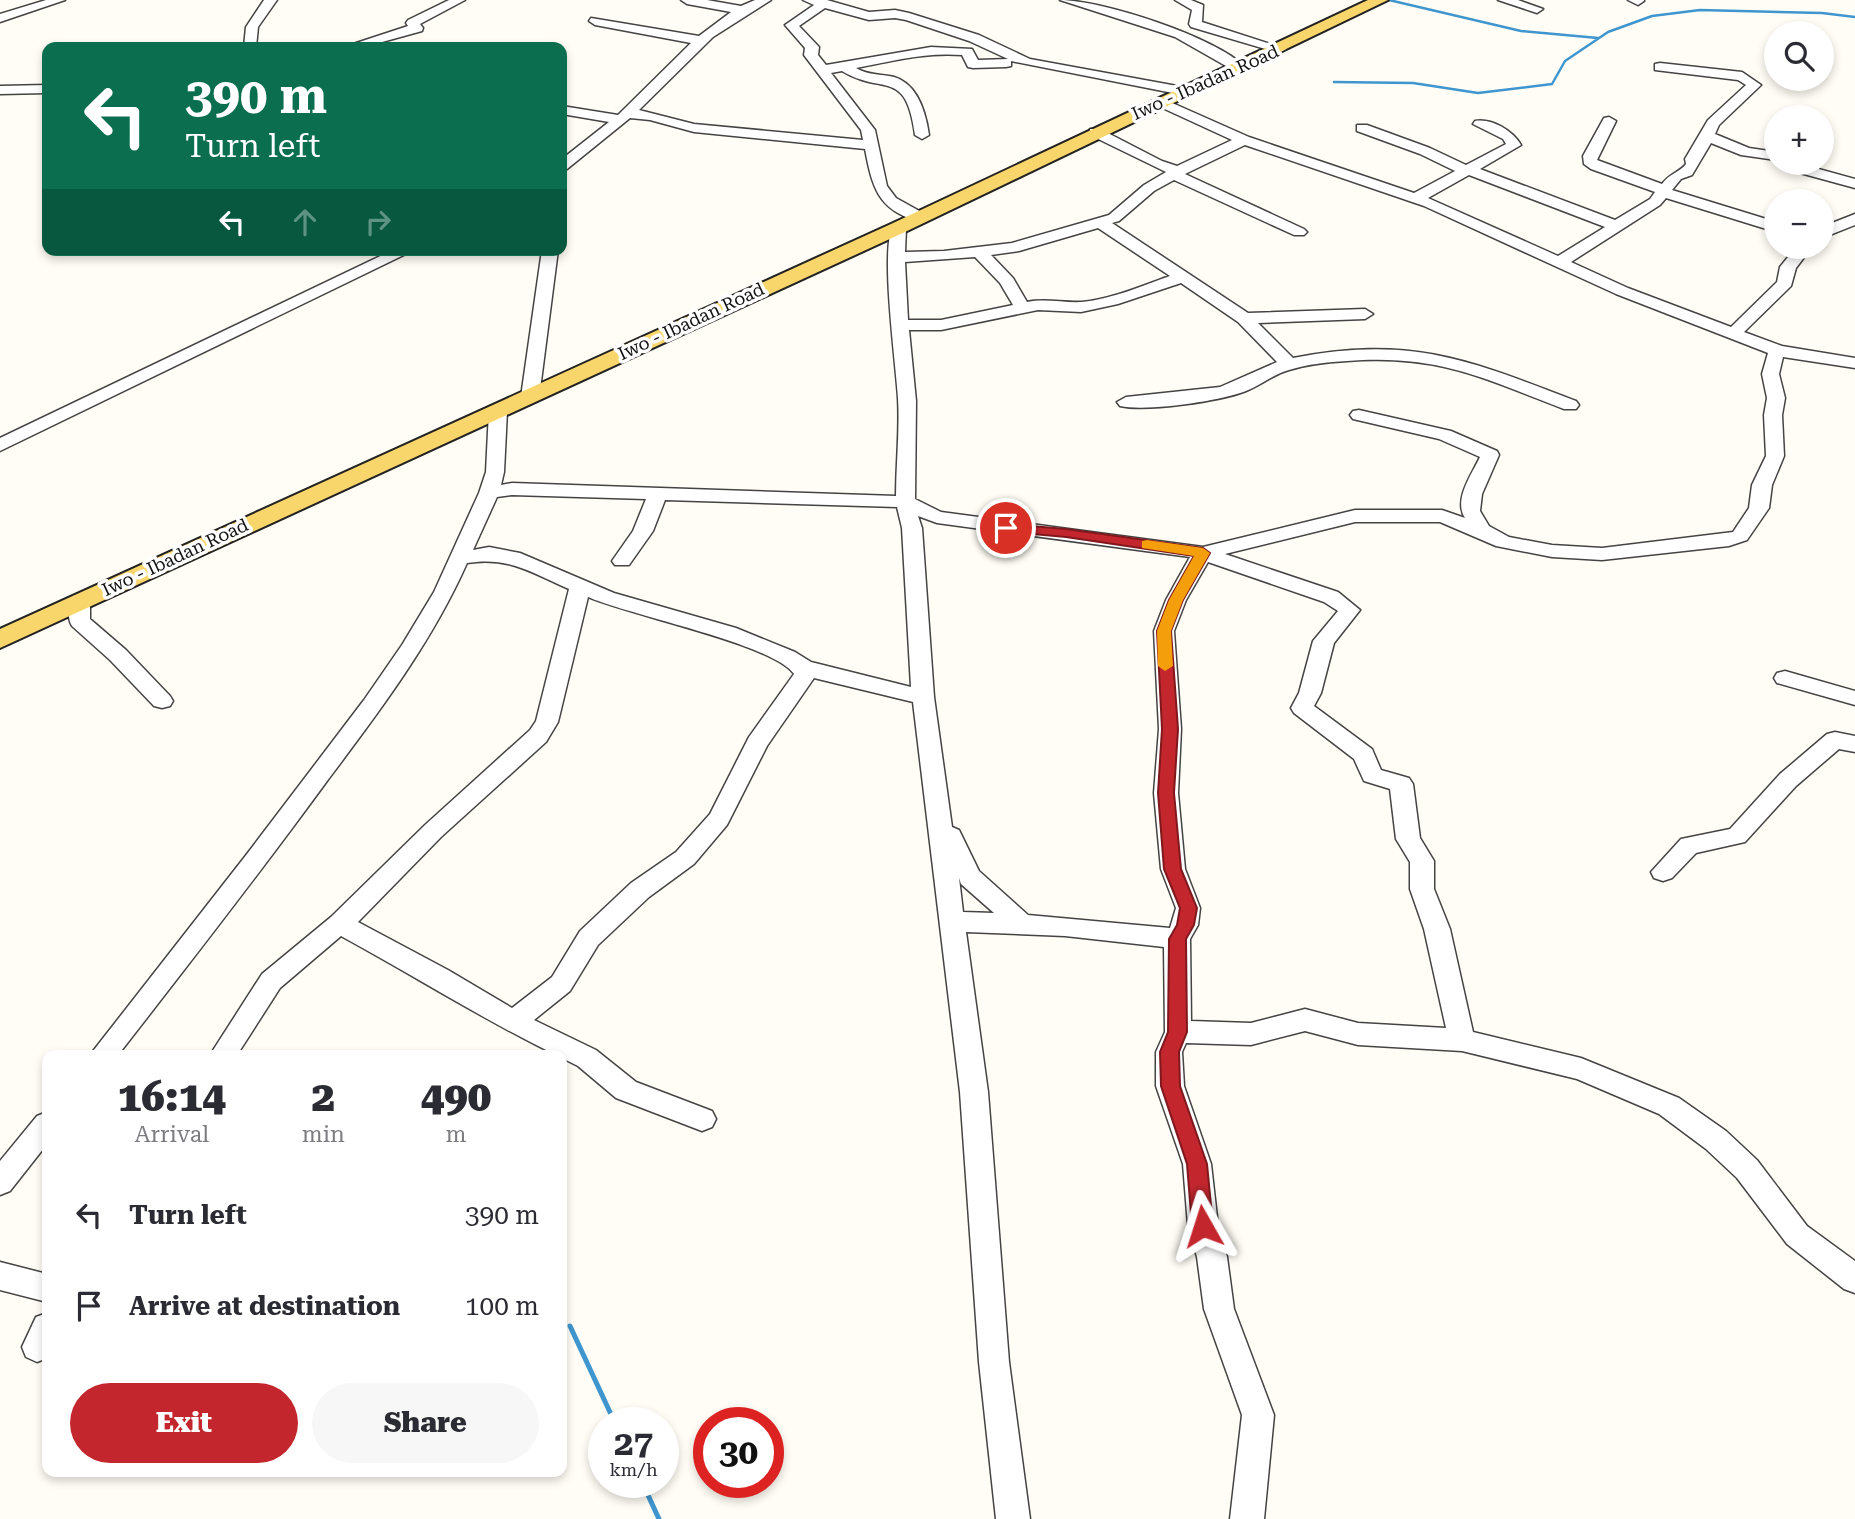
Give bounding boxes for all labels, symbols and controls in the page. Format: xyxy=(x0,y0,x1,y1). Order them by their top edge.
map controls xyxy=(1764,21,1834,259)
button: search xyxy=(1764,21,1834,91)
street label: Iwo - Ibadan Road xyxy=(1128,40,1282,124)
text: 390 m xyxy=(185,68,327,125)
icon: left xyxy=(70,70,161,161)
button: + xyxy=(1764,105,1834,175)
text: Turn left xyxy=(185,127,320,165)
button: − xyxy=(1764,189,1834,259)
icon: left xyxy=(213,203,251,241)
icon: ahead xyxy=(286,203,324,241)
icon: right xyxy=(359,203,397,241)
street label: Iwo - Ibadan Road xyxy=(615,278,768,364)
pin xyxy=(976,498,1036,558)
icon: arrive xyxy=(987,509,1025,547)
street label: Iwo - Ibadan Road xyxy=(99,514,252,600)
text: 16:14 xyxy=(118,1072,226,1121)
text: 2 xyxy=(311,1072,335,1121)
text: 490 xyxy=(421,1072,491,1121)
text: Arrival xyxy=(134,1121,209,1148)
text: min xyxy=(302,1121,345,1148)
text: m xyxy=(445,1121,466,1148)
position arrow xyxy=(1166,1189,1240,1263)
icon: left xyxy=(70,1196,108,1234)
text: Turn left xyxy=(129,1200,247,1230)
text: 390 m xyxy=(465,1200,539,1230)
icon: arrive xyxy=(70,1287,108,1325)
text: Arrive at destination xyxy=(129,1291,400,1321)
text: 100 m xyxy=(465,1291,539,1321)
button: Exit xyxy=(70,1383,298,1463)
button: Share xyxy=(312,1383,539,1463)
speed limit sign: 30 xyxy=(693,1407,784,1498)
text: 27 xyxy=(614,1423,653,1464)
text: km/h xyxy=(609,1459,658,1480)

